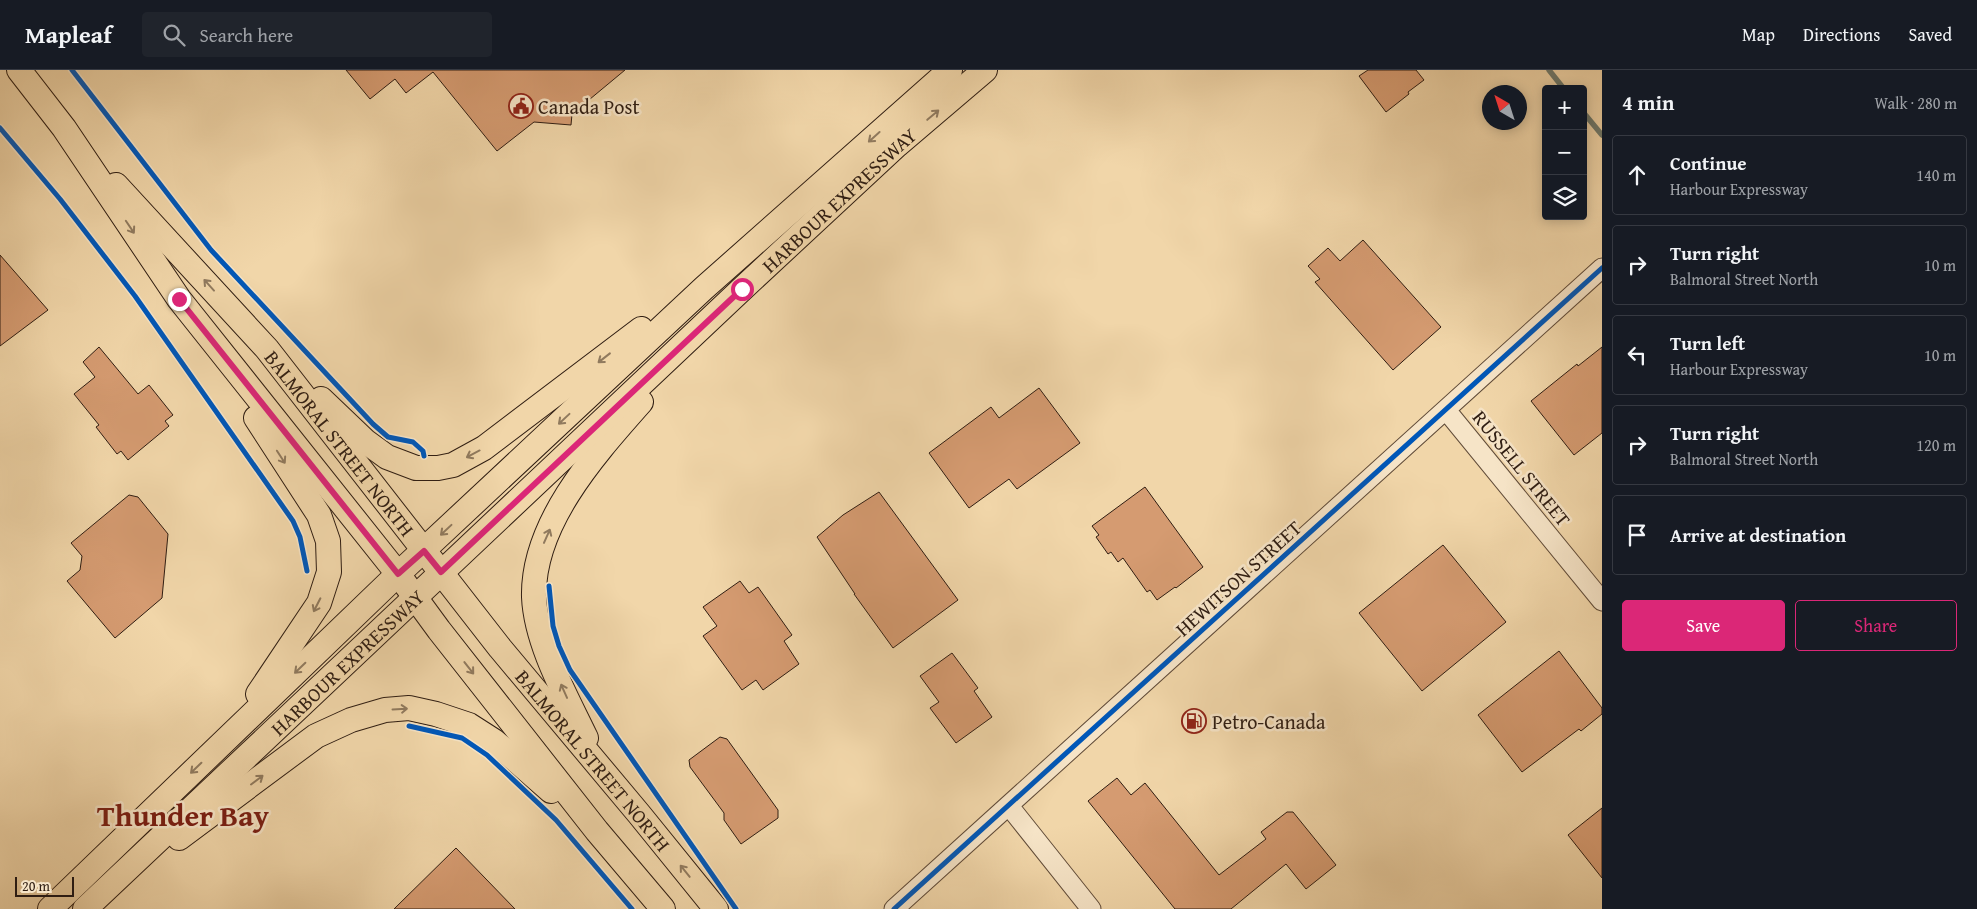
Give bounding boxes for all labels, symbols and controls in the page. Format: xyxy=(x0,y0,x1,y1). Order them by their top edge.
search box xyxy=(142,12,492,57)
text: Mapleaf xyxy=(25,17,112,52)
icon: search xyxy=(160,21,188,49)
text: Search here xyxy=(200,21,293,49)
text: Map xyxy=(1742,21,1775,48)
text: Directions xyxy=(1803,21,1880,48)
text: Saved xyxy=(1908,21,1952,48)
north arrow xyxy=(1482,85,1527,130)
map controls xyxy=(1542,85,1587,220)
button: + xyxy=(1542,85,1587,130)
text: 4 min xyxy=(1622,87,1674,118)
text: Walk · 280 m xyxy=(1874,91,1957,115)
place label: Canada Post xyxy=(538,92,640,121)
public building icon: Canada Post xyxy=(508,93,534,119)
one-way arrow xyxy=(926,109,939,120)
street label: HARBOUR EXPRESSWAY xyxy=(755,120,922,279)
button: − xyxy=(1542,130,1587,175)
one-way arrow xyxy=(867,131,880,142)
text: Continue xyxy=(1670,149,1747,177)
icon: ahead xyxy=(1623,161,1651,189)
text: 140 m xyxy=(1916,163,1956,187)
button: layers xyxy=(1542,175,1587,220)
text: Harbour Expressway xyxy=(1670,177,1808,201)
one-way arrow xyxy=(125,220,136,234)
text: Turn right xyxy=(1670,239,1759,267)
icon: right xyxy=(1623,251,1651,279)
text: 10 m xyxy=(1924,253,1956,277)
text: Balmoral Street North xyxy=(1670,267,1818,291)
route start xyxy=(731,278,754,301)
one-way arrow xyxy=(203,279,215,292)
route end xyxy=(168,288,191,311)
text: Turn left xyxy=(1670,329,1745,357)
icon: left xyxy=(1623,341,1651,369)
text: 10 m xyxy=(1924,343,1956,367)
street label: BALMORAL STREET NORTH xyxy=(258,344,422,542)
one-way arrow xyxy=(598,352,611,363)
text: Harbour Expressway xyxy=(1670,357,1808,381)
street label: RUSSELL STREET xyxy=(1466,404,1578,532)
one-way arrow xyxy=(558,413,571,425)
text: Turn right xyxy=(1670,419,1759,447)
icon: right xyxy=(1623,431,1651,459)
text: 120 m xyxy=(1916,433,1956,457)
text: Balmoral Street North xyxy=(1670,447,1818,471)
one-way arrow xyxy=(277,450,287,464)
one-way arrow xyxy=(466,450,481,459)
street label: HEWITSON STREET xyxy=(1168,513,1308,643)
icon: arrive xyxy=(1623,521,1651,549)
text: Arrive at destination xyxy=(1670,521,1846,549)
one-way arrow xyxy=(439,524,452,536)
one-way arrow xyxy=(543,529,553,544)
street label: HARBOUR EXPRESSWAY xyxy=(263,582,430,742)
one-way arrow xyxy=(312,597,321,612)
button: Save xyxy=(1622,600,1785,651)
button: Share xyxy=(1795,600,1957,651)
one-way arrow xyxy=(464,661,474,675)
one-way arrow xyxy=(293,662,306,674)
street label: BALMORAL STREET NORTH xyxy=(509,663,678,857)
one-way arrow xyxy=(559,684,569,699)
one-way arrow xyxy=(391,704,407,713)
place label: Petro-Canada xyxy=(1212,707,1326,736)
fuel station icon: Petro-Canada xyxy=(1181,708,1207,734)
one-way arrow xyxy=(190,762,203,774)
one-way arrow xyxy=(250,775,264,785)
district label: Thunder Bay xyxy=(97,793,270,837)
one-way arrow xyxy=(680,865,691,878)
scale bar xyxy=(15,874,74,897)
text: 20 m xyxy=(22,876,50,896)

